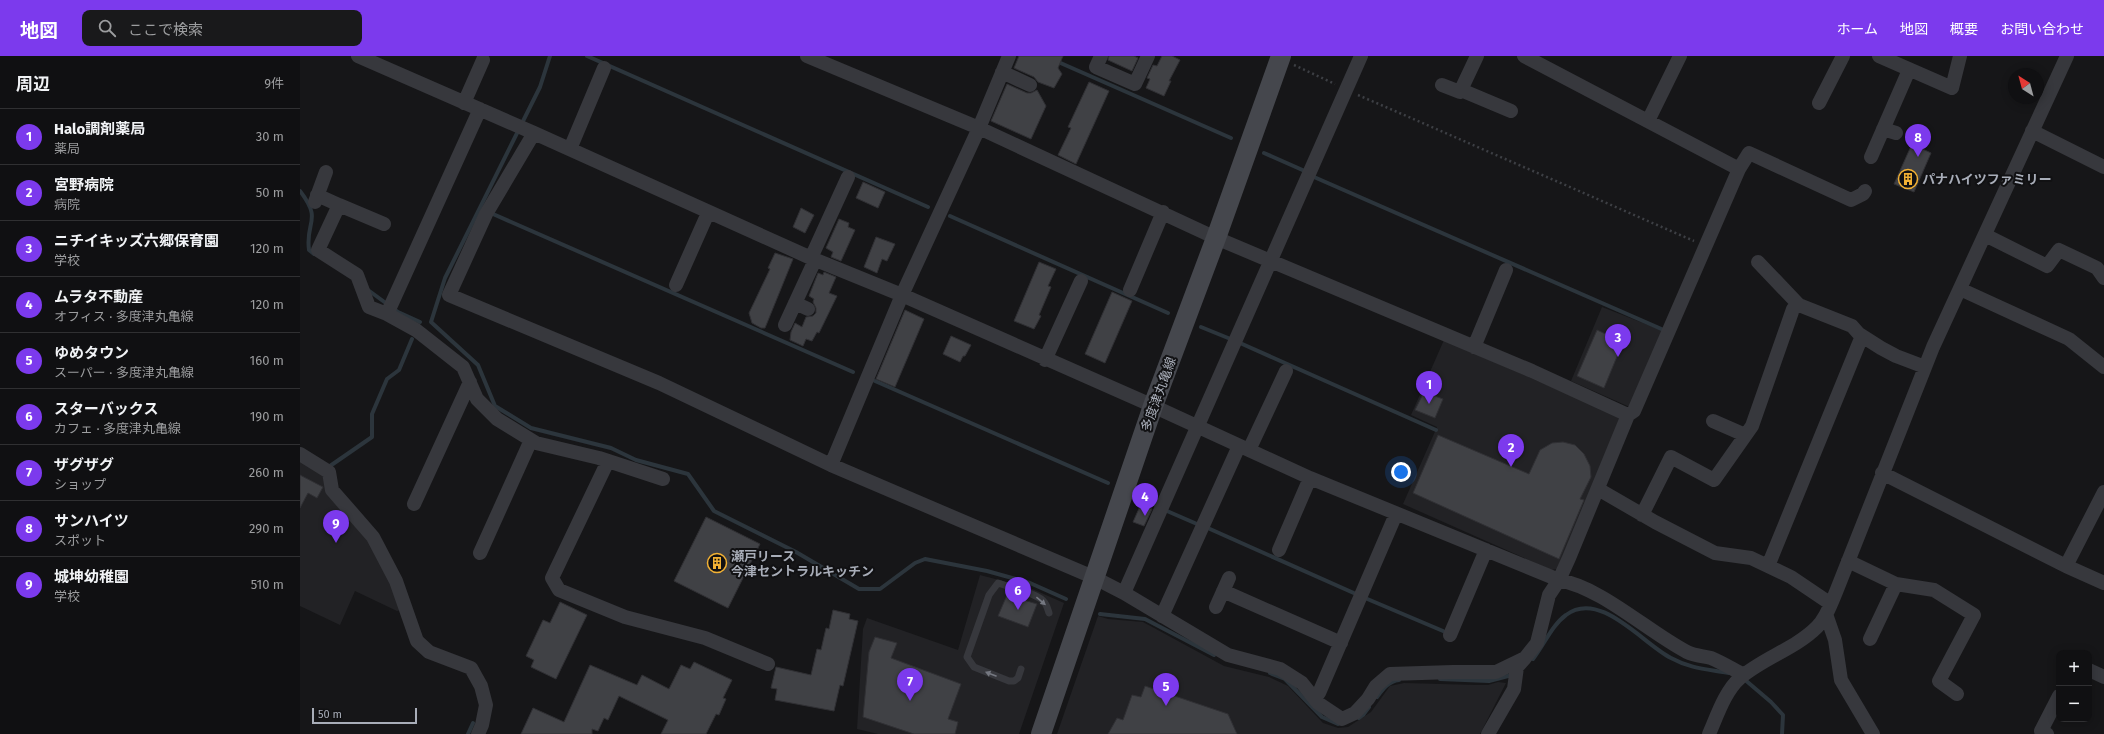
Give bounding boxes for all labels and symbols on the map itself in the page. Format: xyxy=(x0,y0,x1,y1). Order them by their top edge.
north arrow xyxy=(2008,68,2044,104)
pin: 8 xyxy=(1905,124,1931,157)
building icon: パナハイツファミリー xyxy=(1897,168,1919,190)
place label: パナハイツファミリー xyxy=(1922,172,2052,187)
pin: 3 xyxy=(1605,324,1631,357)
street label: 多度津丸亀線 xyxy=(1138,355,1179,433)
pin: 1 xyxy=(1416,371,1442,404)
pin: 2 xyxy=(1498,434,1524,467)
your location xyxy=(1391,462,1411,482)
pin: 4 xyxy=(1132,483,1158,516)
pin: 9 xyxy=(323,510,349,543)
place label: 瀬戸リース 今津セントラルキッチン xyxy=(731,549,874,579)
building icon: 瀬戸リース 今津セントラルキッチン xyxy=(706,552,728,574)
pin: 6 xyxy=(1005,577,1031,610)
one-way arrow xyxy=(1036,596,1046,605)
pin: 7 xyxy=(897,668,923,701)
one-way arrow xyxy=(984,670,996,676)
pin: 5 xyxy=(1153,673,1179,706)
scale bar xyxy=(312,706,417,725)

